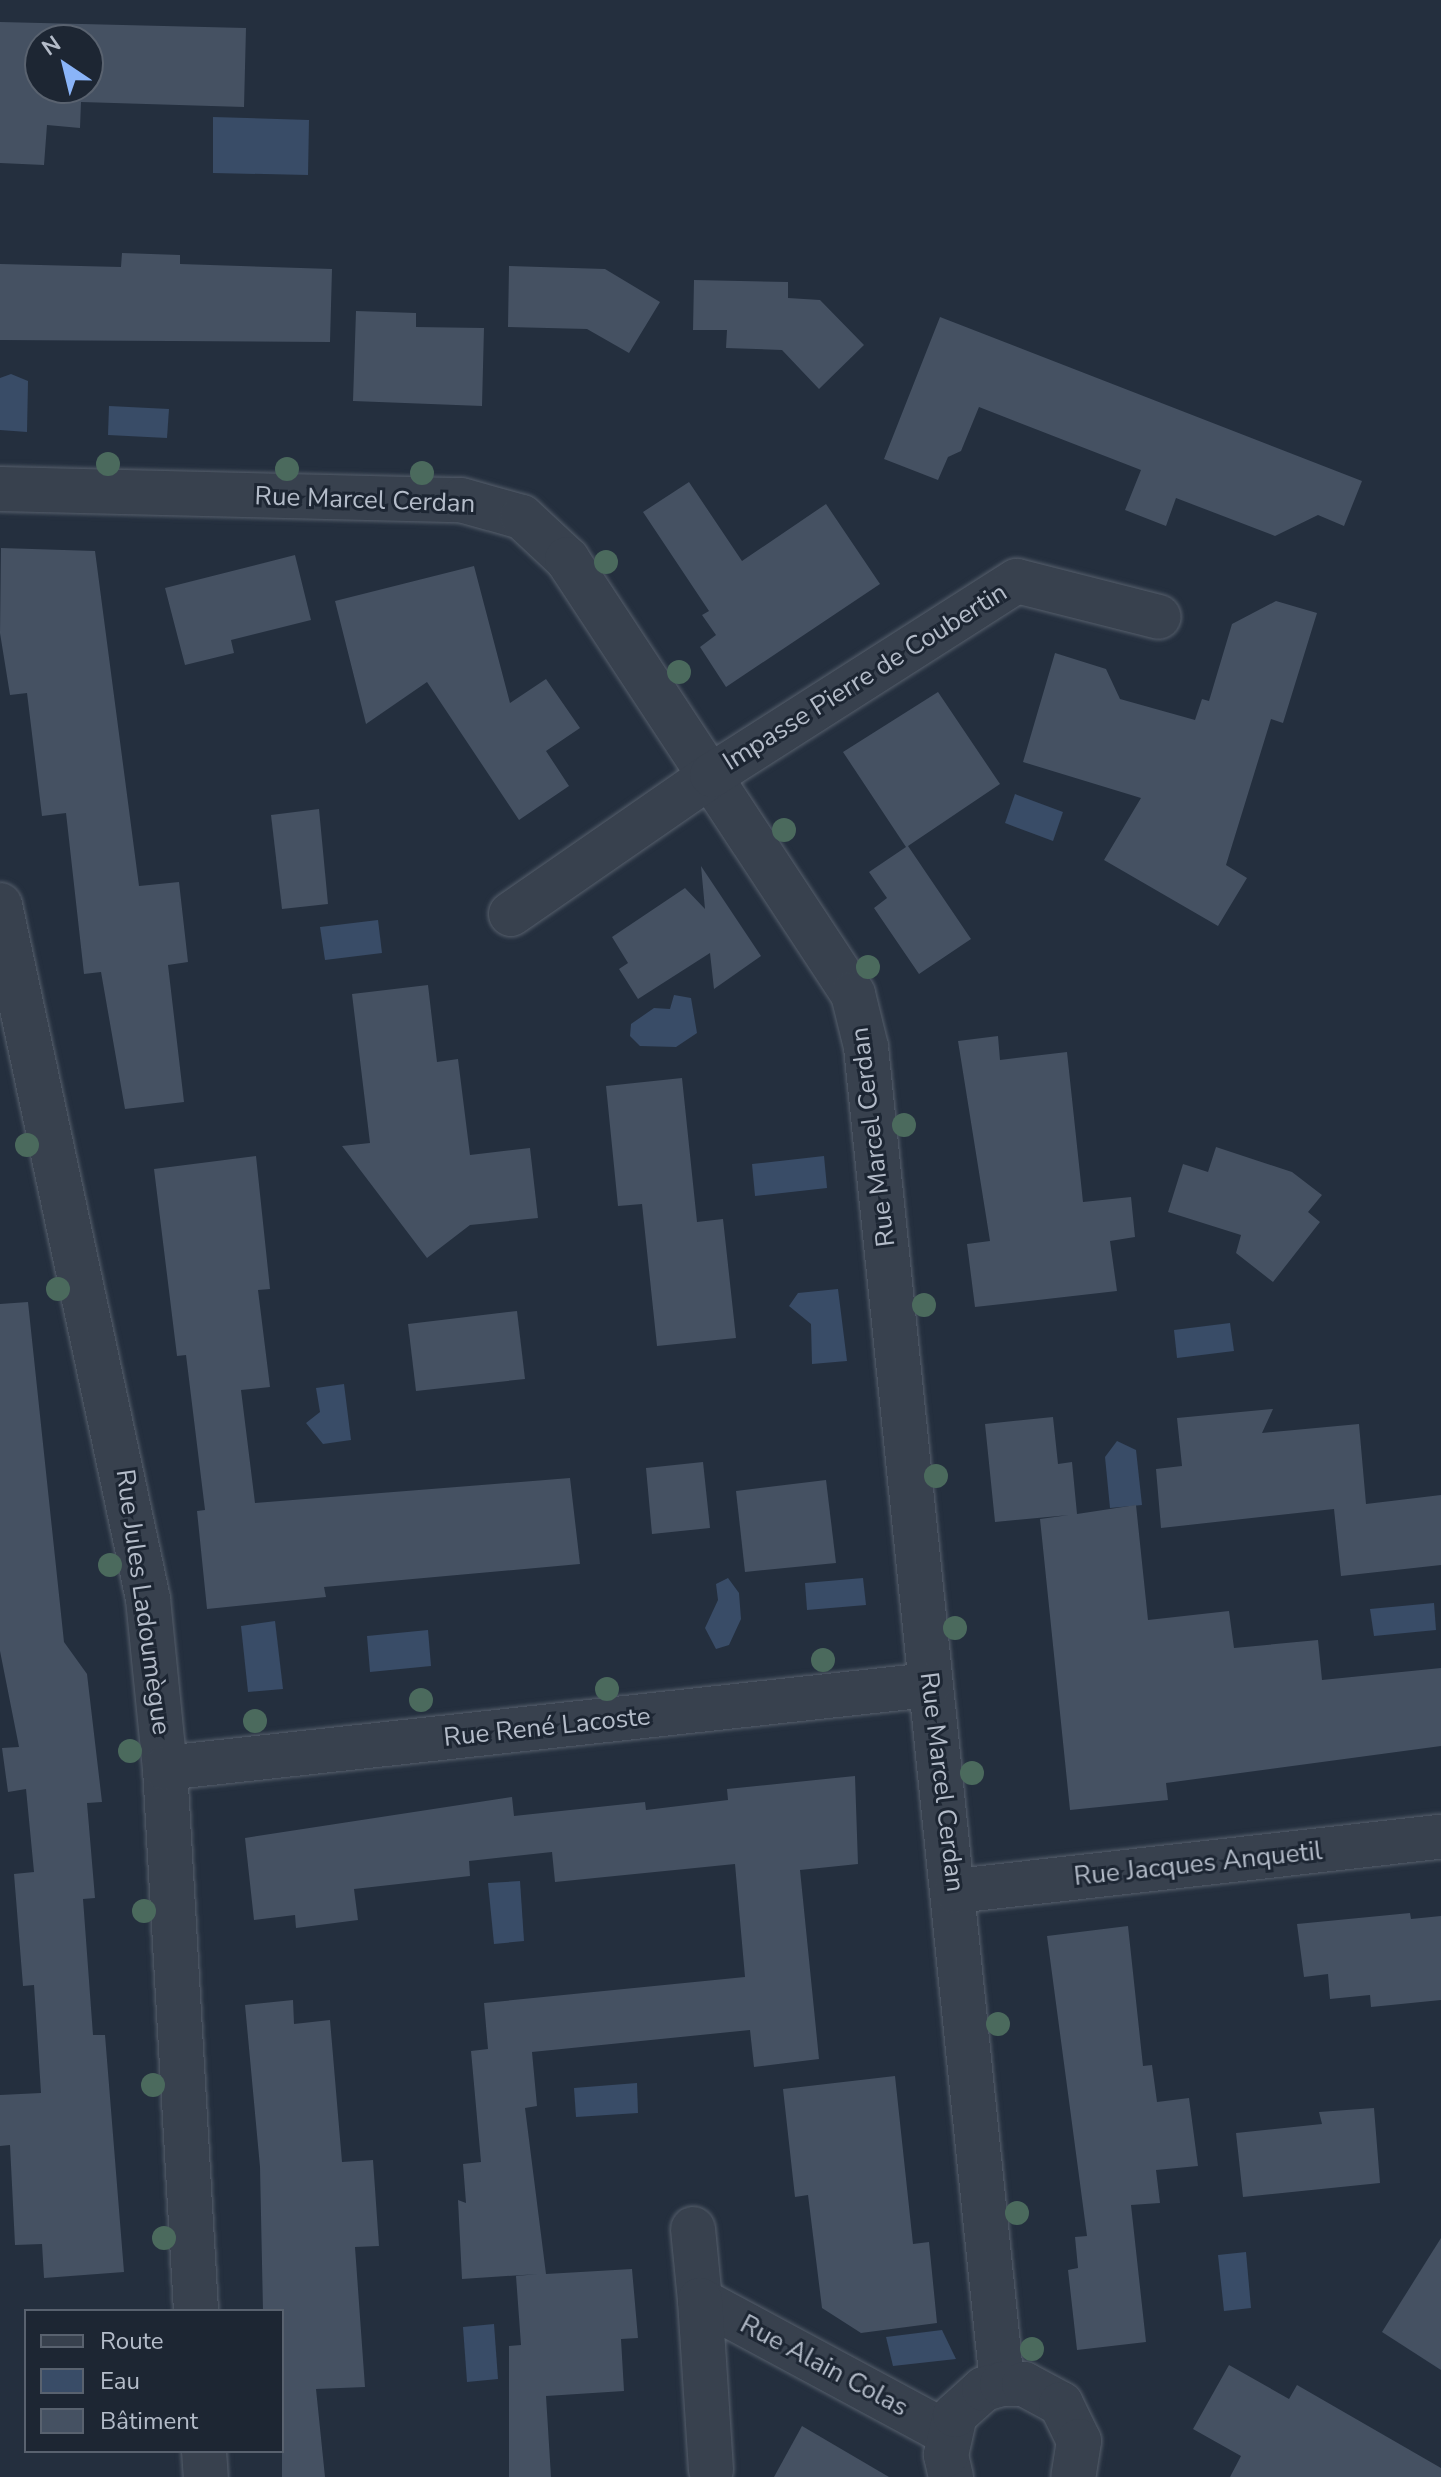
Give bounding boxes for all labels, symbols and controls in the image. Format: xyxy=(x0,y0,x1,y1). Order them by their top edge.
north arrow xyxy=(24,24,104,104)
text: N xyxy=(36,29,67,63)
street label: Rue Marcel Cerdan xyxy=(254,481,476,519)
street label: Impasse Pierre de Coubertin xyxy=(717,577,1013,777)
street label: Rue Marcel Cerdan xyxy=(844,1025,902,1249)
street label: Rue Jules Ladoumègue xyxy=(109,1467,177,1737)
street label: Rue Marcel Cerdan xyxy=(913,1670,971,1894)
street label: Rue René Lacoste xyxy=(442,1701,652,1753)
street label: Rue Jacques Anquetil xyxy=(1072,1835,1324,1893)
legend xyxy=(24,2309,284,2453)
street label: Rue Alain Colas xyxy=(735,2309,913,2423)
text: Route xyxy=(100,2325,164,2357)
text: Eau xyxy=(100,2365,140,2397)
text: Bâtiment xyxy=(100,2405,198,2437)

